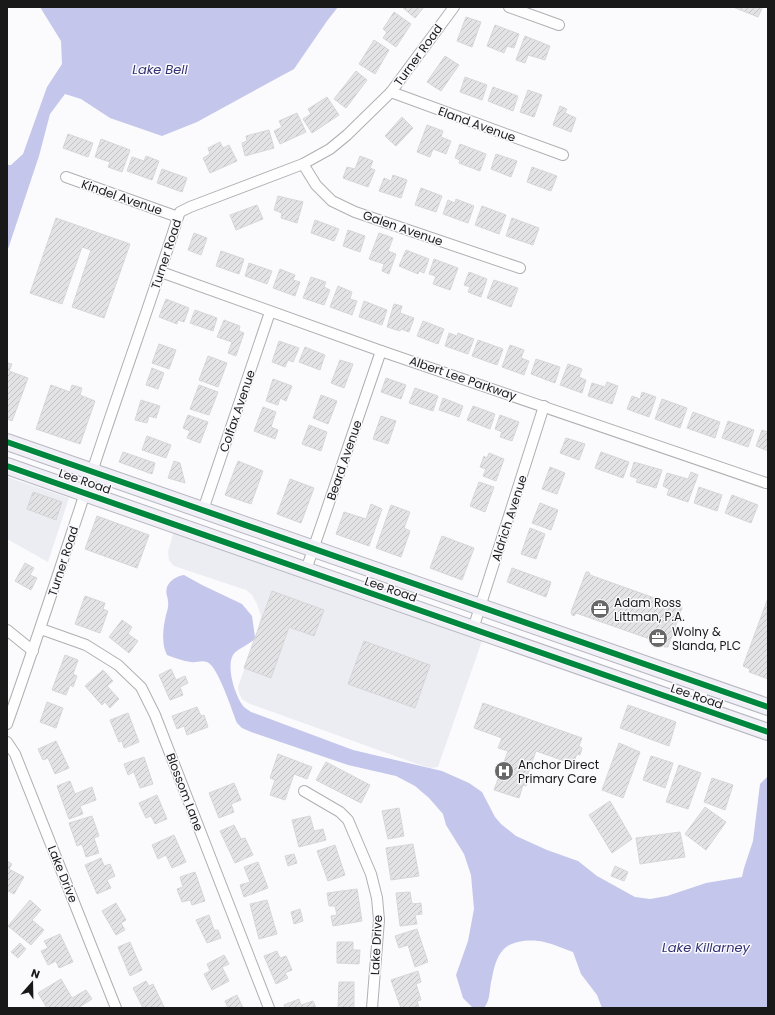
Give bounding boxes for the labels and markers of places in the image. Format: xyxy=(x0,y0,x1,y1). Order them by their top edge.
place label: Adam Ross Littman, P.A. xyxy=(614,594,685,625)
office icon: Adam Ross Littman, P.A. xyxy=(589,598,611,620)
place label: Wolny & Slanda, PLC xyxy=(672,623,741,654)
office icon: Wolny & Slanda, PLC xyxy=(647,627,669,649)
place label: Anchor Direct Primary Care xyxy=(518,756,599,787)
hospital icon: Anchor Direct Primary Care xyxy=(493,760,515,782)

